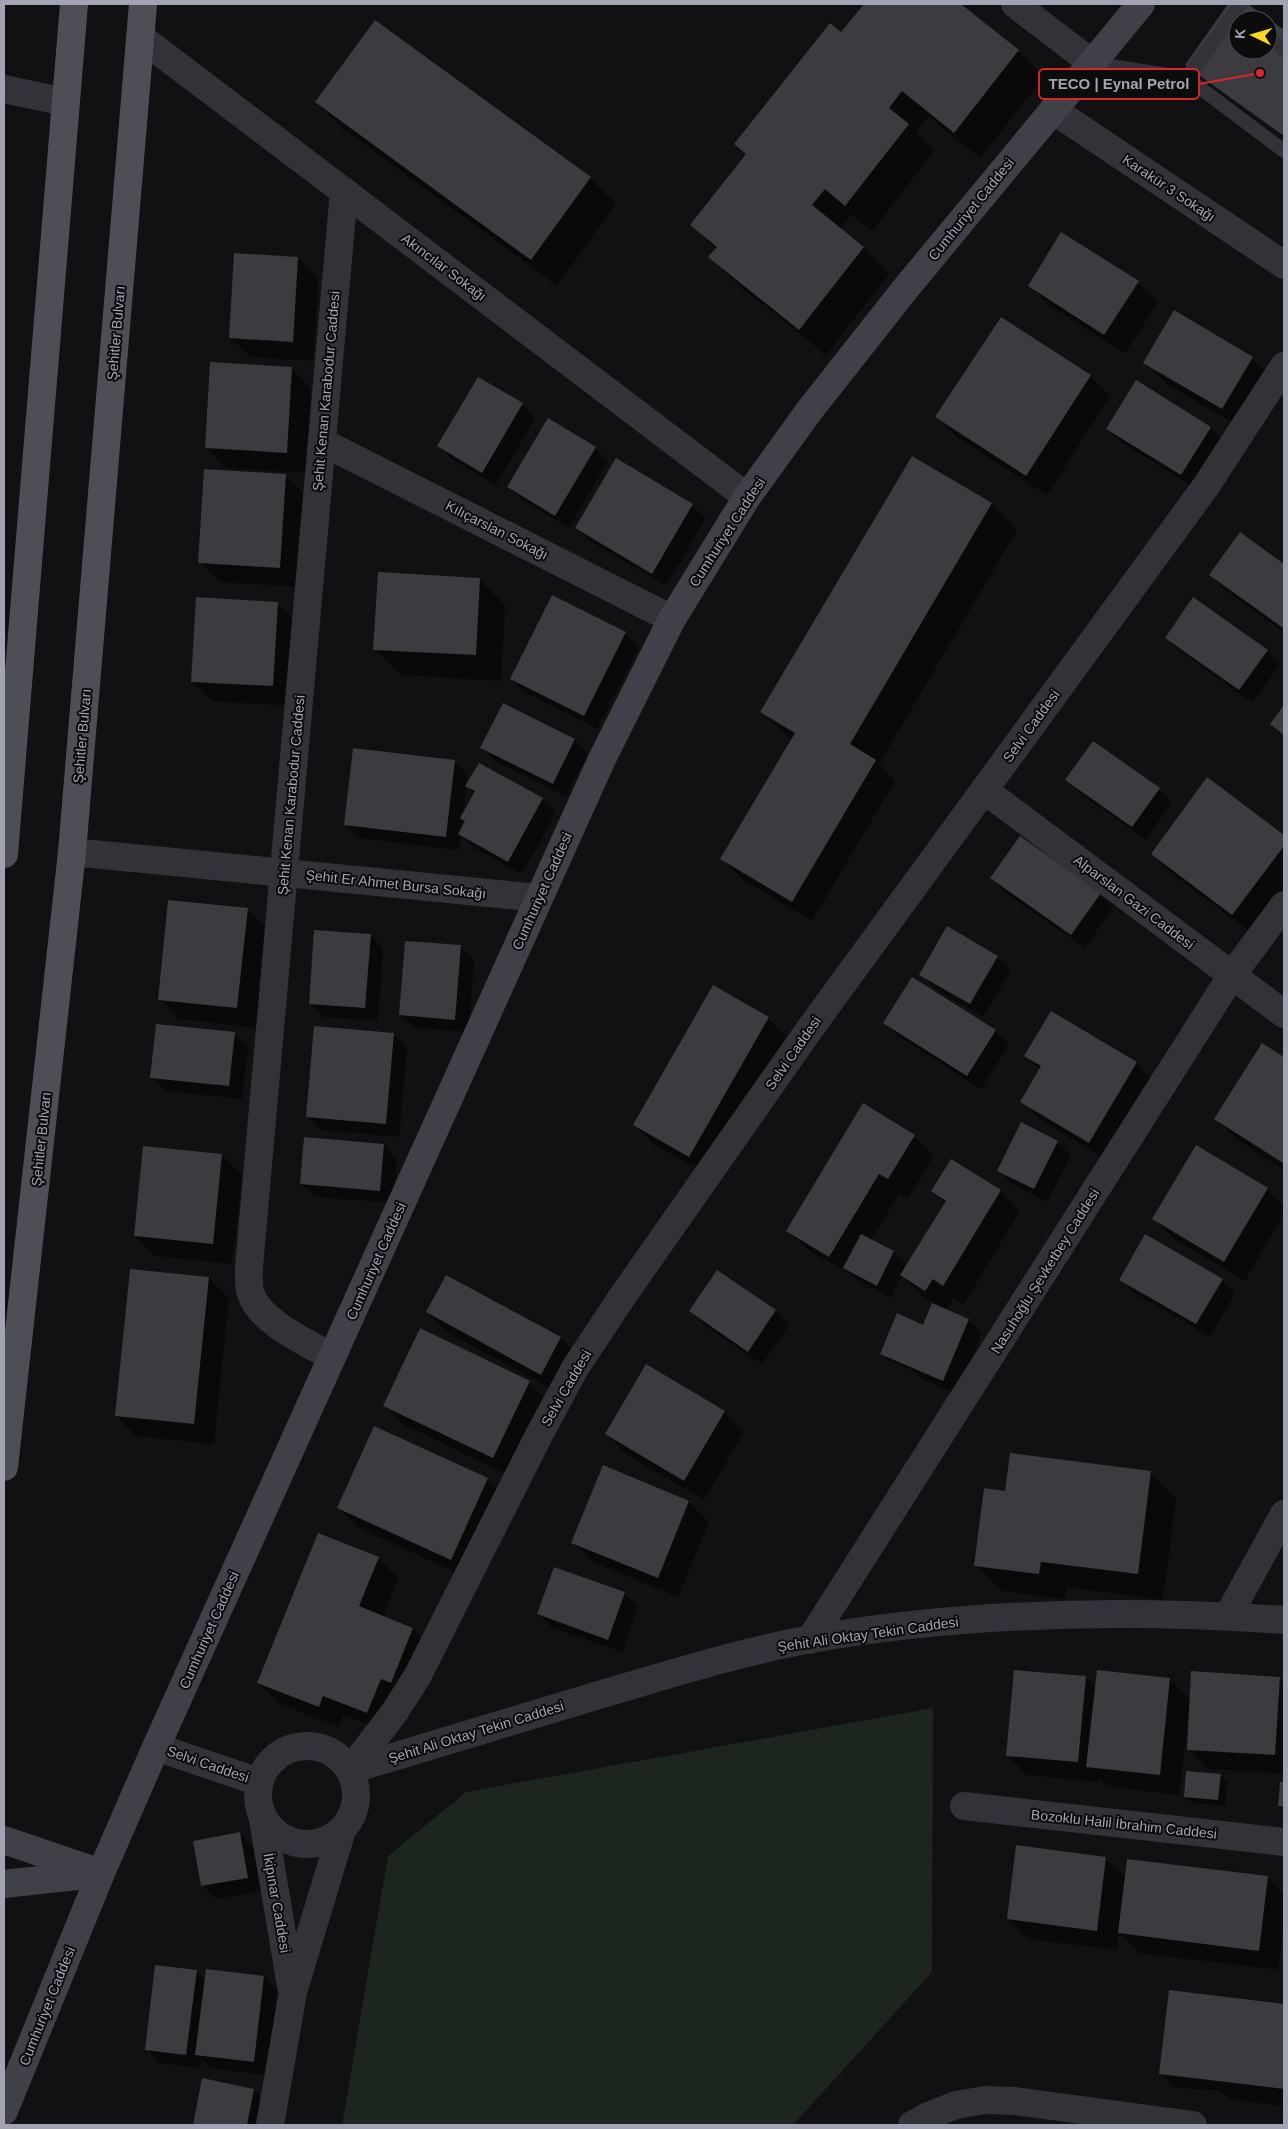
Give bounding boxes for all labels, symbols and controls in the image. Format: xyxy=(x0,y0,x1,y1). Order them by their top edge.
north arrow xyxy=(1228,10,1278,60)
text: K xyxy=(1232,28,1248,40)
callout: TECO | Eynal Petrol xyxy=(1039,69,1199,99)
text: TECO | Eynal Petrol xyxy=(1049,75,1189,92)
street label: Karakür 3 Sokağı xyxy=(1120,151,1218,225)
street label: Cumhuriyet Caddesi xyxy=(925,155,1017,263)
street label: Akıncılar Sokağı xyxy=(398,230,490,304)
street label: Şehitler Bulvarı xyxy=(104,285,128,381)
street label: Şehit Kenan Karabodur Caddesi xyxy=(309,290,343,492)
street label: Cumhuriyet Caddesi xyxy=(686,474,768,590)
street label: Kılıçarslan Sokağı xyxy=(443,497,551,563)
street label: Selvi Caddesi xyxy=(999,687,1063,765)
street label: Şehitler Bulvarı xyxy=(70,688,94,784)
street label: Şehit Kenan Karabodur Caddesi xyxy=(274,694,308,896)
street label: Cumhuriyet Caddesi xyxy=(509,830,575,952)
street label: Alparslan Gazi Caddesi xyxy=(1071,852,1197,952)
street label: Şehit Er Ahmet Bursa Sokağı xyxy=(305,867,487,901)
street label: Selvi Caddesi xyxy=(762,1013,824,1093)
street label: Şehitler Bulvarı xyxy=(28,1091,54,1187)
street label: Nasuhoğlu Şevketbey Caddesi xyxy=(987,1186,1103,1356)
street label: Cumhuriyet Caddesi xyxy=(343,1200,409,1322)
street label: Selvi Caddesi xyxy=(538,1347,594,1429)
street label: Cumhuriyet Caddesi xyxy=(176,1569,242,1691)
street label: Şehit Ali Oktay Tekin Caddesi xyxy=(776,1613,960,1655)
street label: Şehit Ali Oktay Tekin Caddesi xyxy=(386,1698,566,1766)
street label: Selvi Caddesi xyxy=(165,1743,251,1785)
street label: Bozoklu Halil İbrahim Caddesi xyxy=(1030,1805,1218,1842)
street label: İkipınar Caddesi xyxy=(260,1852,295,1954)
street label: Cumhuriyet Caddesi xyxy=(16,1944,78,2068)

